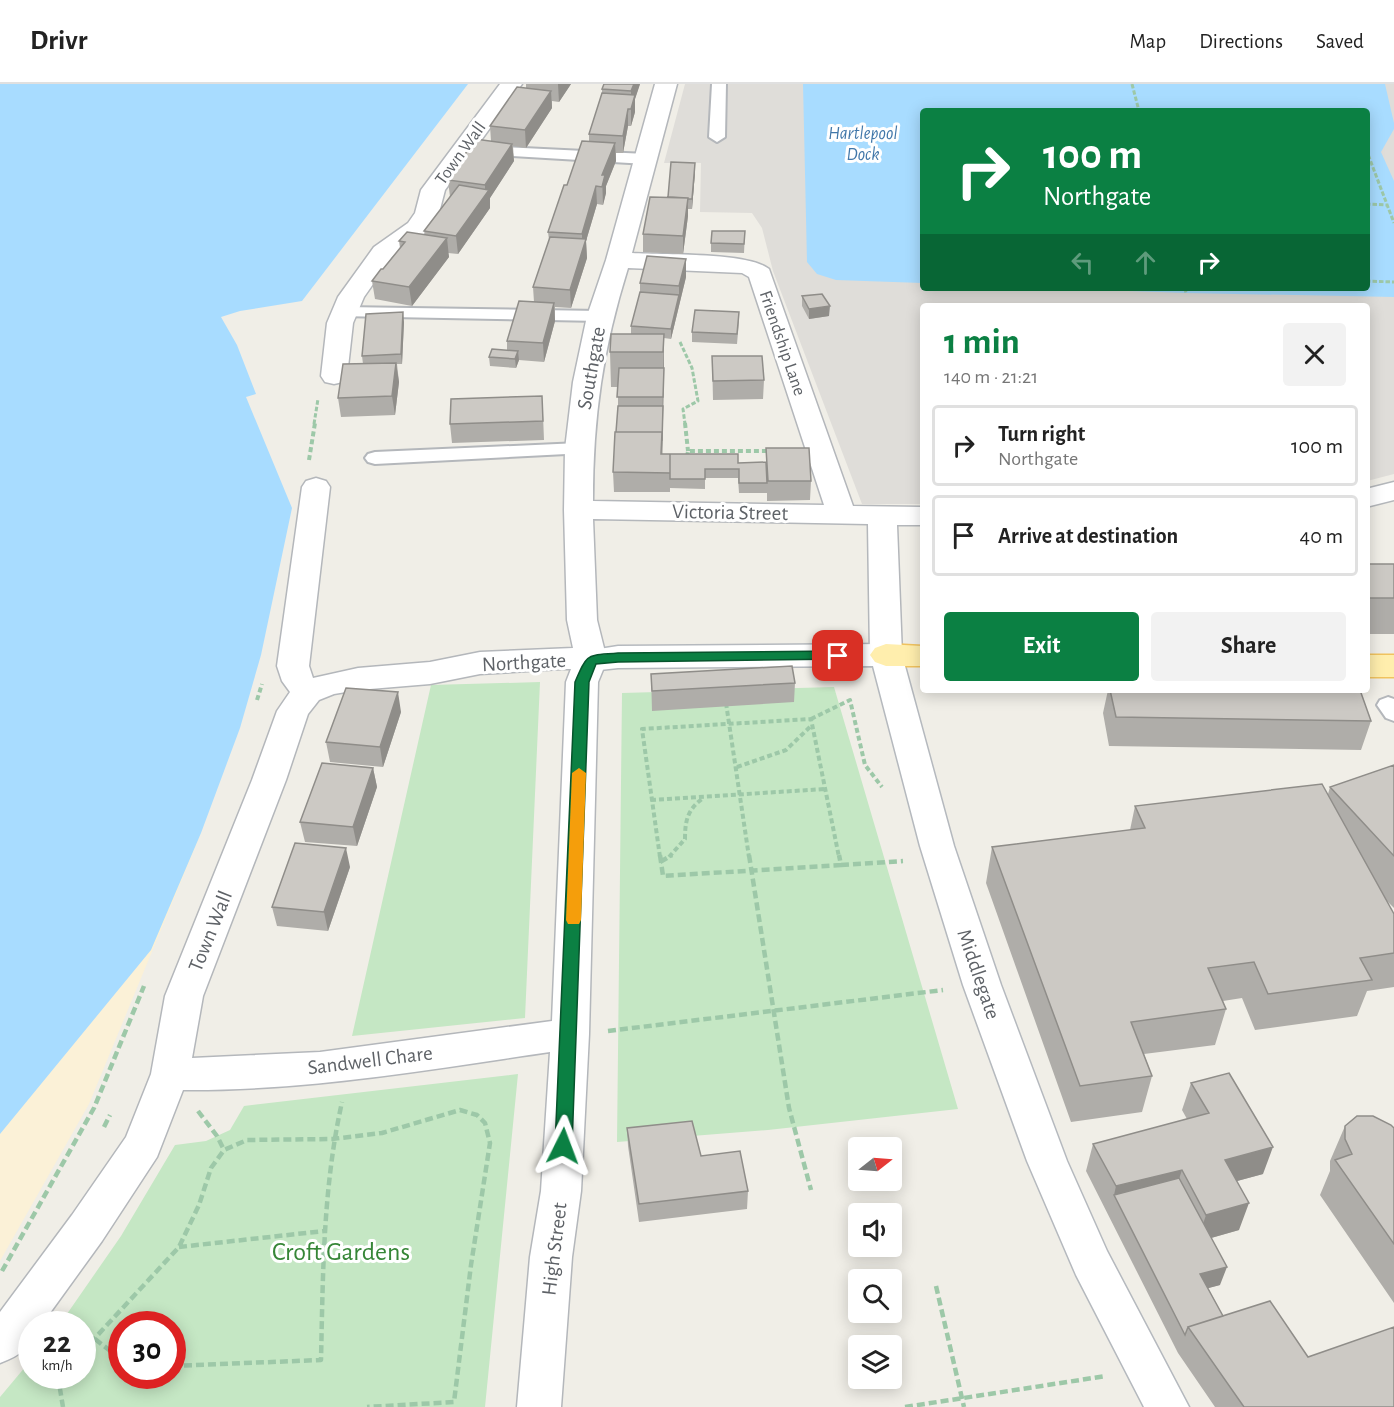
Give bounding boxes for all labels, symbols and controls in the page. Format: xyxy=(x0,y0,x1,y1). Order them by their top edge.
text: Drivr xyxy=(30,27,87,55)
text: Map xyxy=(1130,31,1166,52)
text: Directions xyxy=(1199,31,1283,52)
text: Saved xyxy=(1316,31,1364,52)
street label: Town Wall xyxy=(432,119,490,188)
water label: Hartlepool Dock xyxy=(828,125,898,164)
icon: right xyxy=(944,132,1022,210)
text: 100 m xyxy=(1043,134,1142,176)
text: Northgate xyxy=(1043,183,1151,210)
icon: left xyxy=(1066,246,1099,279)
icon: ahead xyxy=(1129,246,1162,279)
icon: right xyxy=(1192,246,1225,279)
street label: Friendship Lane xyxy=(756,288,808,398)
button: close xyxy=(1283,323,1346,386)
text: 1 min xyxy=(944,324,1020,360)
street label: Southgate xyxy=(574,325,609,411)
text: 140 m · 21:21 xyxy=(944,367,1038,387)
text: Turn right xyxy=(998,423,1085,445)
icon: right xyxy=(947,429,980,462)
text: 100 m xyxy=(1291,435,1343,457)
text: Northgate xyxy=(998,449,1078,469)
street label: Victoria Street xyxy=(672,501,788,524)
icon: arrive xyxy=(947,519,980,552)
text: Arrive at destination xyxy=(998,525,1178,547)
text: 40 m xyxy=(1300,525,1343,547)
button: Exit xyxy=(944,612,1139,681)
button: Share xyxy=(1151,612,1346,681)
pin xyxy=(812,630,863,681)
icon: arrive xyxy=(821,639,854,672)
street label: Northgate xyxy=(481,650,567,675)
street label: Town Wall xyxy=(185,888,236,975)
street label: Middlegate xyxy=(953,926,1004,1022)
street label: Sandwell Chare xyxy=(306,1042,434,1079)
position arrow xyxy=(531,1114,595,1178)
north arrow xyxy=(848,1137,902,1191)
map controls xyxy=(848,1137,902,1389)
street label: High Street xyxy=(538,1201,571,1297)
button: sound xyxy=(848,1203,902,1257)
park label: Croft Gardens xyxy=(272,1239,410,1265)
button: search xyxy=(848,1269,902,1323)
speed limit sign: 30 xyxy=(108,1311,186,1389)
text: 22 xyxy=(43,1328,71,1358)
button: layers xyxy=(848,1335,902,1389)
text: km/h xyxy=(42,1358,72,1373)

